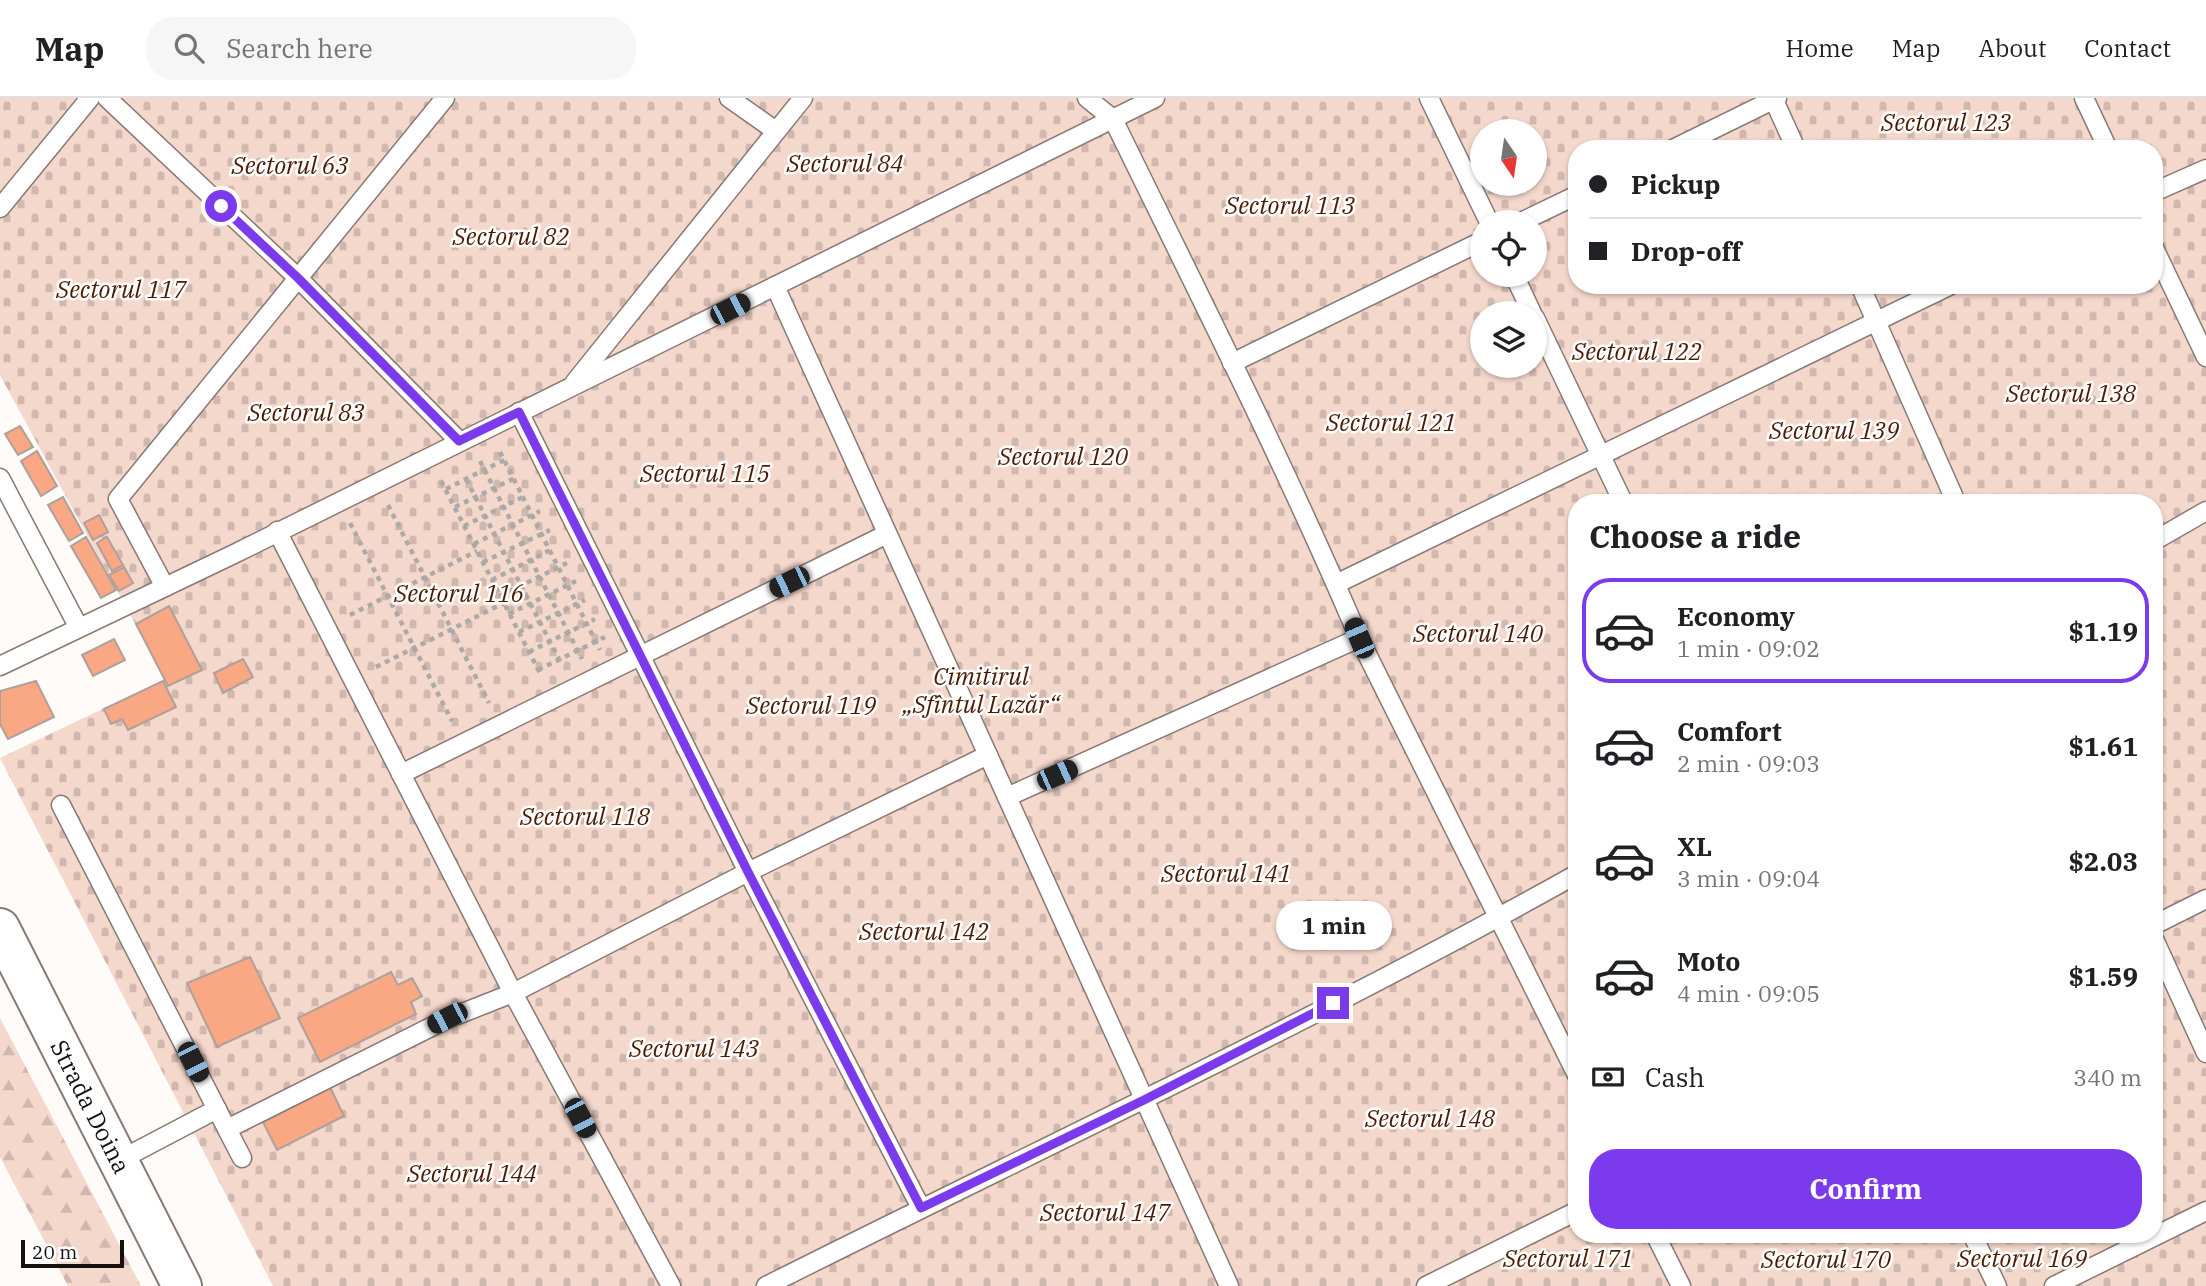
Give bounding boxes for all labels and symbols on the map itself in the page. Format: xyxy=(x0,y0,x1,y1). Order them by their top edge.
park label: Sectorul 123 xyxy=(1880,106,2011,138)
north arrow xyxy=(1470,119,1547,196)
park label: Sectorul 84 xyxy=(786,147,903,179)
park label: Sectorul 63 xyxy=(231,149,348,181)
park label: Sectorul 113 xyxy=(1224,189,1355,221)
route start xyxy=(205,190,237,222)
park label: Sectorul 82 xyxy=(452,220,569,252)
park label: Sectorul 117 xyxy=(55,273,188,305)
car xyxy=(707,290,754,328)
park label: Sectorul 122 xyxy=(1571,335,1702,367)
park label: Sectorul 138 xyxy=(2005,377,2137,409)
park label: Sectorul 83 xyxy=(247,396,364,428)
park label: Sectorul 121 xyxy=(1325,406,1456,438)
park label: Sectorul 139 xyxy=(1768,414,1900,446)
park label: Sectorul 120 xyxy=(997,440,1129,472)
park label: Sectorul 115 xyxy=(639,457,771,489)
car xyxy=(766,563,813,601)
park label: Sectorul 116 xyxy=(393,577,524,609)
car xyxy=(1342,615,1377,661)
park label: Sectorul 140 xyxy=(1412,617,1544,649)
park label: Cimitirul „Sfîntul Lazăr“ xyxy=(901,660,1062,720)
park label: Sectorul 119 xyxy=(745,689,877,721)
car xyxy=(1034,757,1081,793)
park label: Sectorul 118 xyxy=(519,800,651,832)
park label: Sectorul 141 xyxy=(1160,857,1291,889)
callout: 1 min xyxy=(1275,902,1391,950)
park label: Sectorul 142 xyxy=(858,915,989,947)
route end xyxy=(1317,987,1349,1019)
car xyxy=(424,999,471,1037)
park label: Sectorul 143 xyxy=(628,1032,759,1064)
street label: Strada Doina xyxy=(43,1034,138,1179)
car xyxy=(175,1039,212,1085)
car xyxy=(561,1095,600,1141)
park label: Sectorul 148 xyxy=(1364,1102,1496,1134)
park label: Sectorul 144 xyxy=(406,1157,537,1189)
park label: Sectorul 147 xyxy=(1039,1196,1172,1228)
scale bar xyxy=(21,1237,124,1269)
park label: Sectorul 171 xyxy=(1502,1242,1633,1274)
park label: Sectorul 169 xyxy=(1956,1242,2088,1274)
park label: Sectorul 170 xyxy=(1760,1243,1892,1275)

